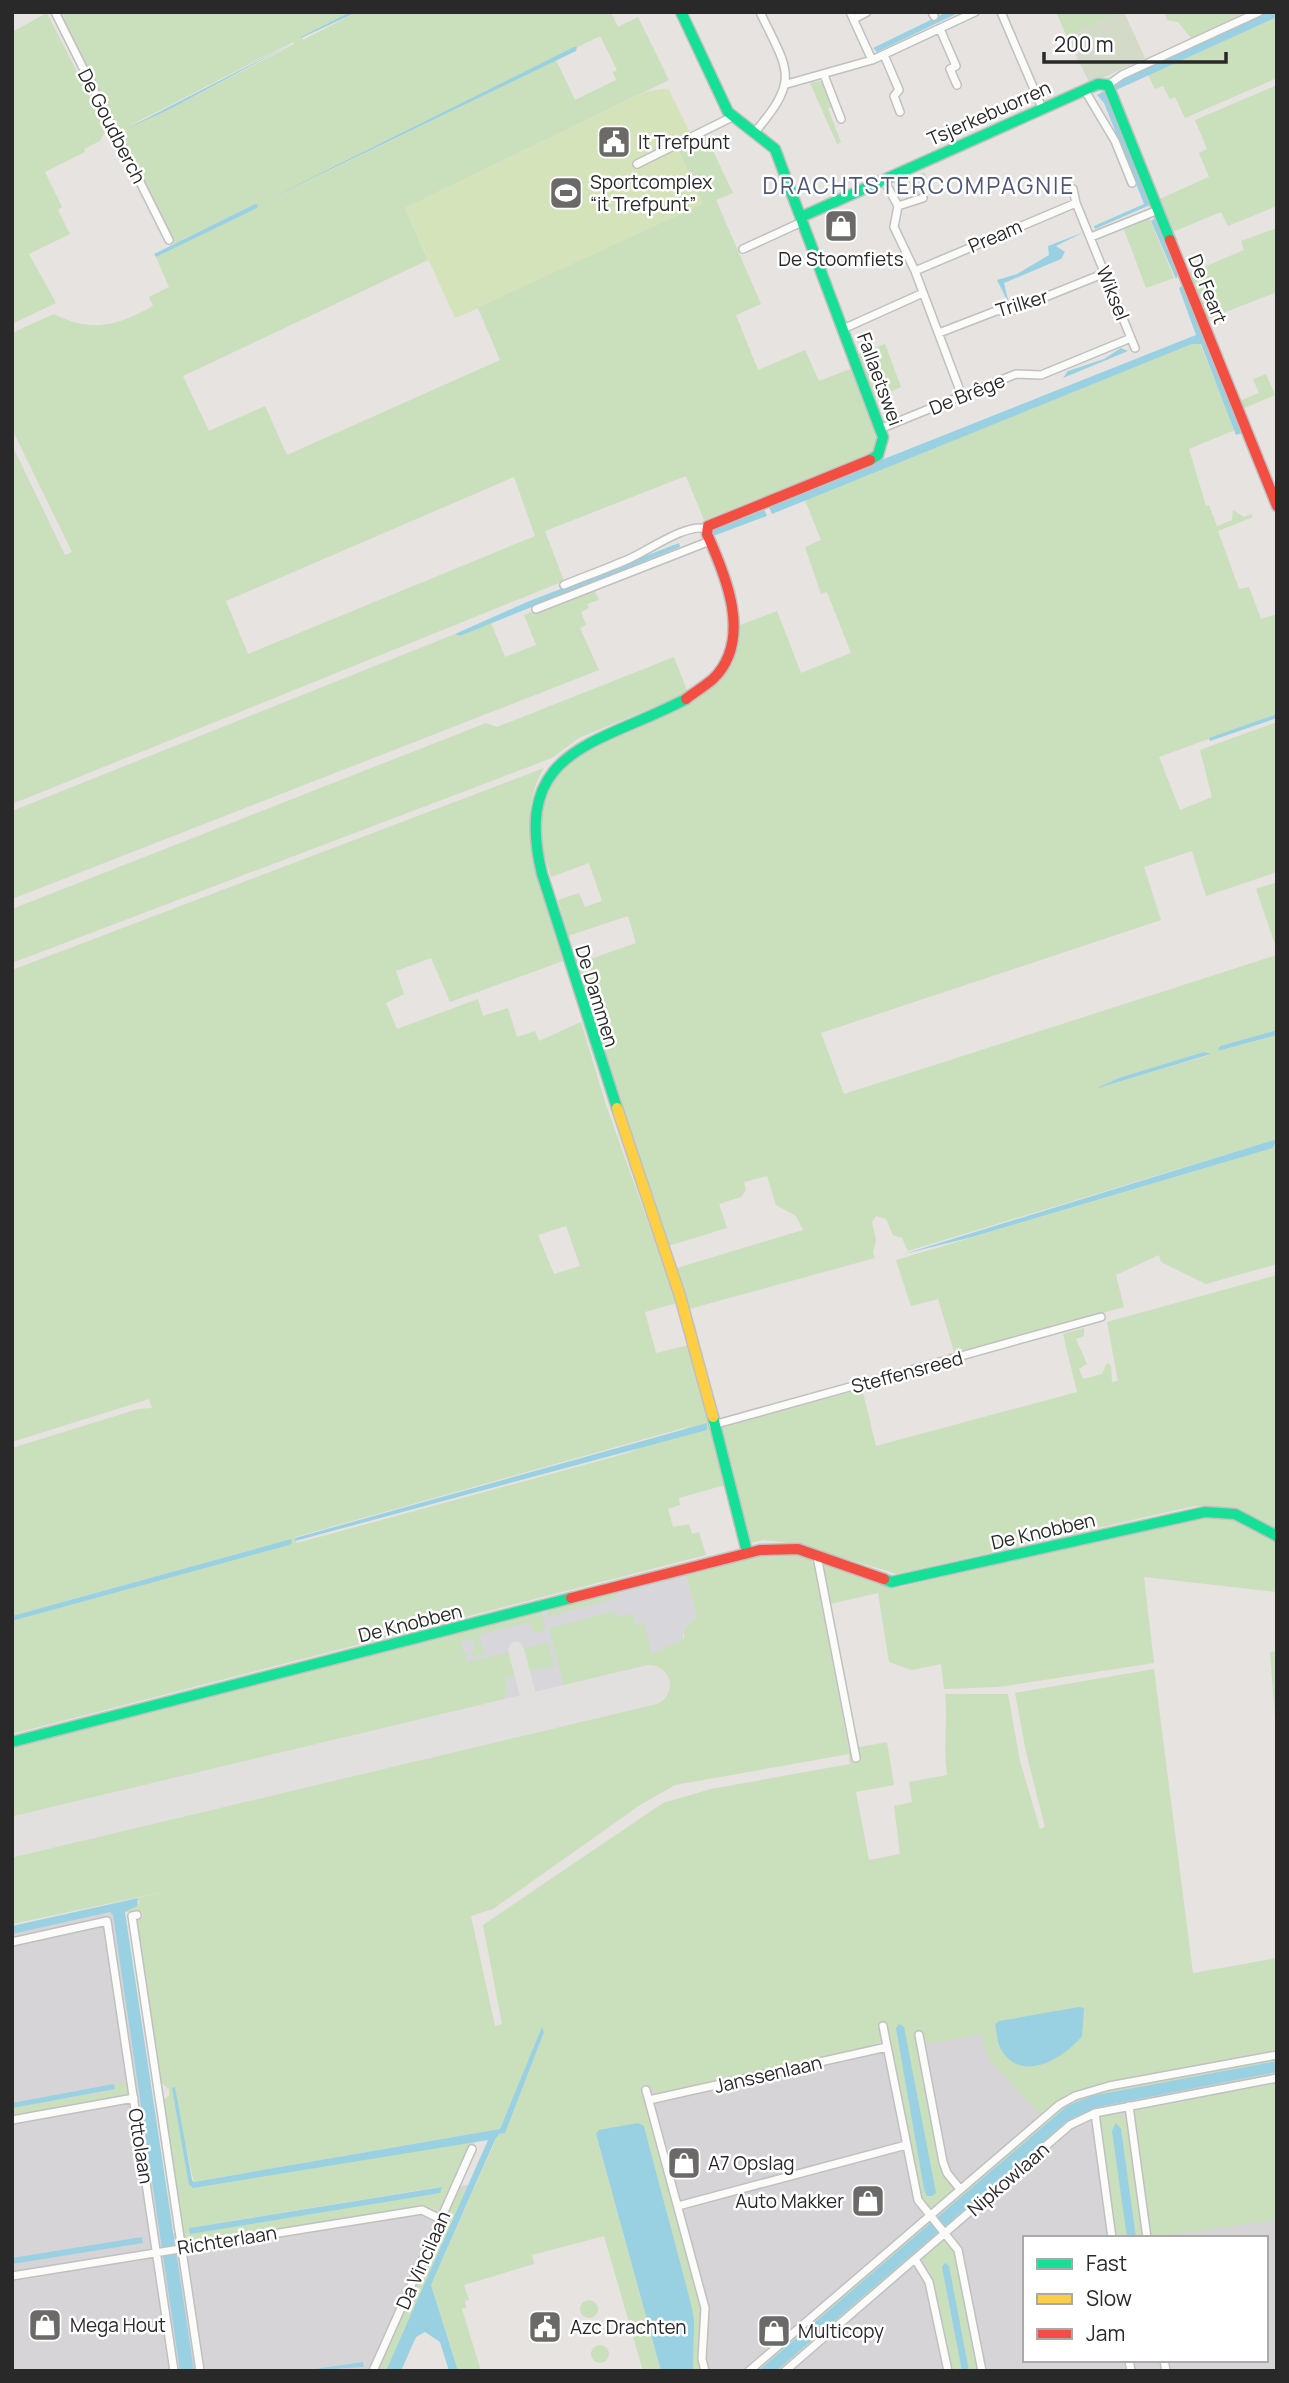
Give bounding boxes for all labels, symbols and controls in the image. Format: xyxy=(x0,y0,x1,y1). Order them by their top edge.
scale bar xyxy=(1044,21,1226,65)
text: 200 m xyxy=(1054,30,1114,58)
street label: De Goudberch xyxy=(72,64,152,188)
street label: Tsjerkebuorren xyxy=(923,74,1055,152)
public building icon: It Trefpunt xyxy=(595,123,633,161)
place label: It Trefpunt xyxy=(638,129,730,155)
place label: Sportcomplex “it Trefpunt” xyxy=(590,169,712,217)
district label: DRACHTSTERCOMPAGNIE xyxy=(763,169,1075,201)
sports icon: Sportcomplex “it Trefpunt” xyxy=(547,174,585,212)
shop icon: De Stoomfiets xyxy=(822,207,860,245)
street label: Pream xyxy=(964,213,1026,259)
place label: De Stoomfiets xyxy=(778,246,904,272)
street label: De Feart xyxy=(1182,250,1234,328)
street label: Wiksel xyxy=(1090,262,1136,324)
street label: Trilker xyxy=(993,283,1051,323)
street label: Fallaetswei xyxy=(851,329,909,429)
street label: De Brêge xyxy=(925,367,1009,421)
street label: De Dammen xyxy=(569,942,625,1050)
street label: Steffensreed xyxy=(848,1345,966,1399)
street label: De Knobben xyxy=(988,1506,1098,1556)
street label: De Knobben xyxy=(355,1598,465,1648)
street label: Janssenlaan xyxy=(712,2049,824,2099)
street label: Ottolaan xyxy=(122,2106,160,2186)
street label: Nipkowlaan xyxy=(962,2136,1054,2222)
shop icon: A7 Opslag xyxy=(665,2144,703,2182)
place label: A7 Opslag xyxy=(708,2150,795,2176)
shop icon: Auto Makker xyxy=(849,2182,887,2220)
place label: Auto Makker xyxy=(735,2188,844,2214)
street label: Da Vincilaan xyxy=(390,2207,456,2313)
street label: Richterlaan xyxy=(175,2219,279,2261)
legend xyxy=(1023,2236,1268,2362)
text: Fast xyxy=(1086,2249,1127,2277)
text: Slow xyxy=(1086,2284,1132,2312)
shop icon: Mega Hout xyxy=(26,2306,64,2344)
public building icon: Azc Drachten xyxy=(526,2308,564,2346)
place label: Mega Hout xyxy=(70,2312,166,2338)
shop icon: Multicopy xyxy=(755,2312,793,2350)
place label: Azc Drachten xyxy=(570,2314,687,2340)
place label: Multicopy xyxy=(798,2318,884,2344)
text: Jam xyxy=(1086,2319,1125,2347)

